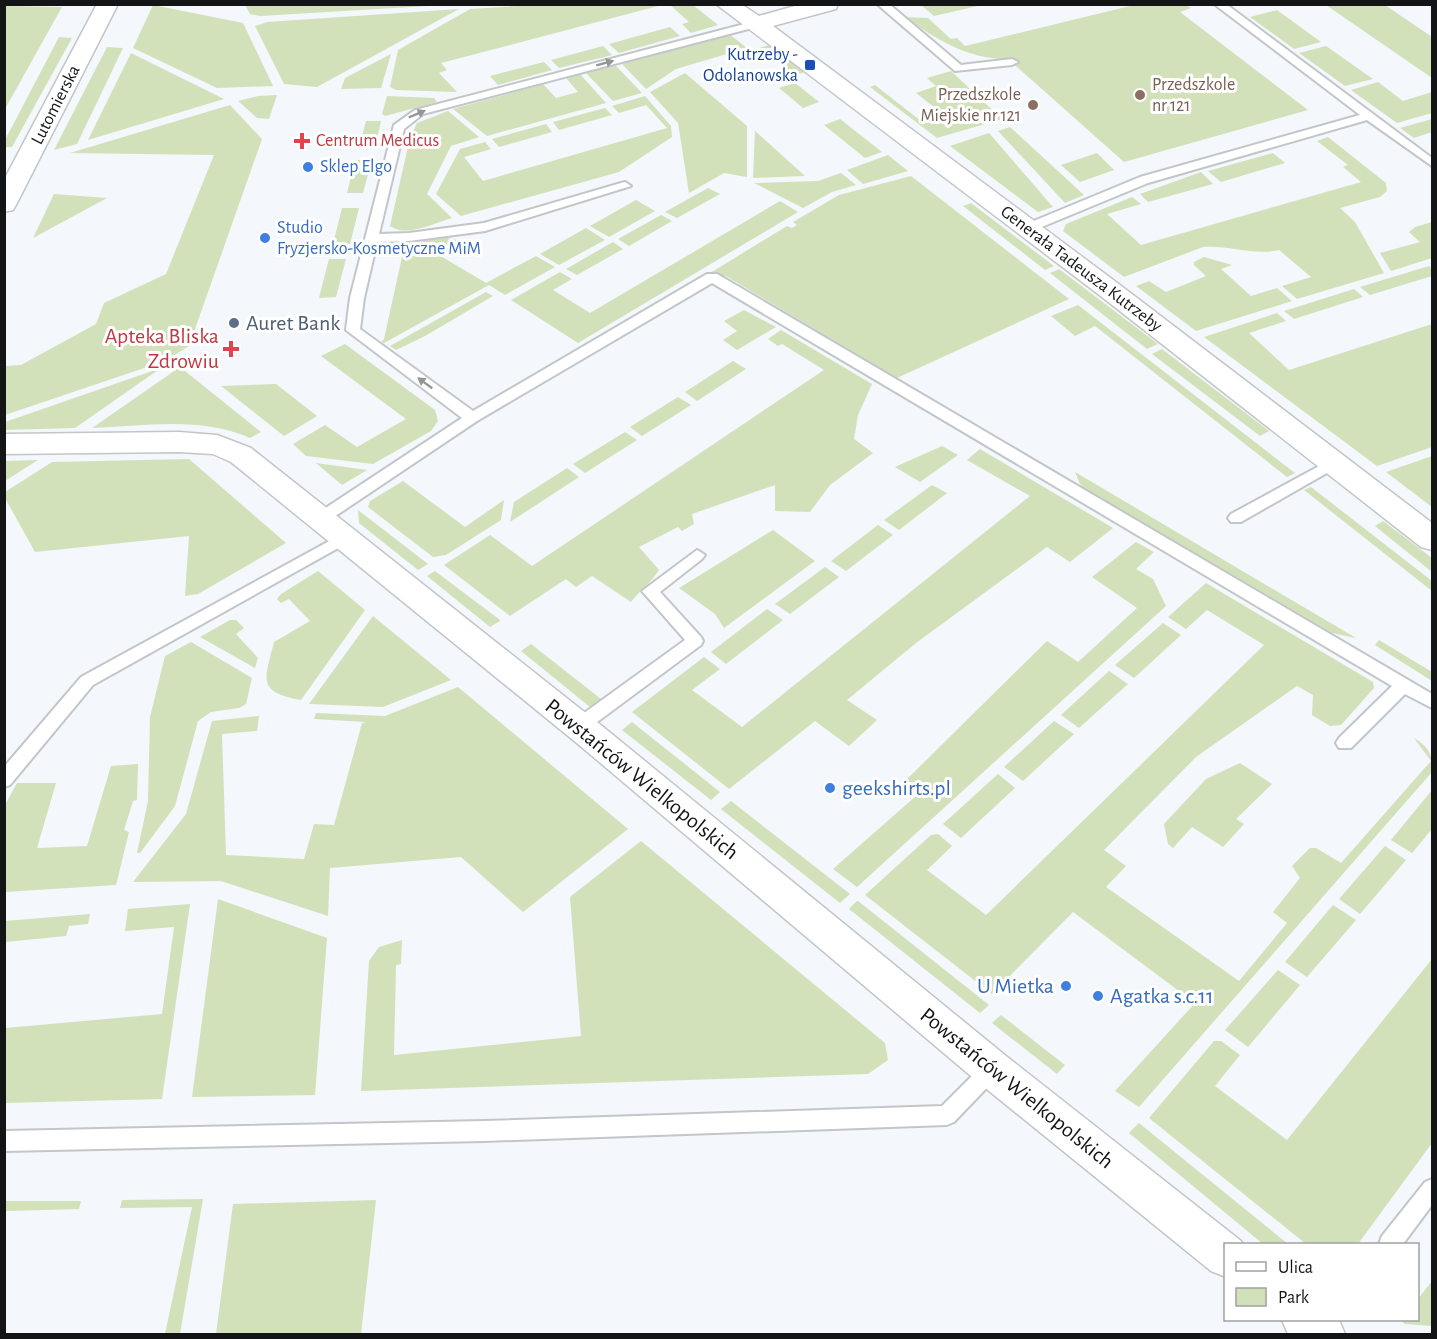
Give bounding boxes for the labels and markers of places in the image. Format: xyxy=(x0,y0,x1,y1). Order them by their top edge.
place label: Kutrzeby - Odolanowska xyxy=(703,46,798,85)
marker: Kutrzeby - Odolanowska xyxy=(803,58,817,72)
place label: Przedszkole nr 121 xyxy=(1152,76,1235,115)
place label: Przedszkole Miejskie nr 121 xyxy=(920,86,1021,125)
marker: Przedszkole nr 121 xyxy=(1133,88,1147,102)
marker: Przedszkole Miejskie nr 121 xyxy=(1026,98,1040,112)
marker: Centrum Medicus xyxy=(293,132,311,150)
place label: Centrum Medicus xyxy=(316,132,439,150)
place label: Sklep Elgo xyxy=(320,158,392,176)
marker: Sklep Elgo xyxy=(301,160,315,174)
place label: Studio Fryzjersko-Kosmetyczne MiM xyxy=(277,219,481,258)
marker: Studio Fryzjersko-Kosmetyczne MiM xyxy=(258,231,272,245)
place label: Auret Bank xyxy=(246,312,340,334)
marker: Auret Bank xyxy=(227,316,241,330)
place label: Apteka Bliska Zdrowiu xyxy=(105,325,219,372)
marker: Apteka Bliska Zdrowiu xyxy=(224,342,238,356)
place label: geekshirts.pl xyxy=(842,777,951,799)
marker: geekshirts.pl xyxy=(823,781,837,795)
place label: U Mietka xyxy=(977,975,1054,997)
marker: U Mietka xyxy=(1059,979,1073,993)
place label: Agatka s.c.11 xyxy=(1110,985,1213,1007)
marker: Agatka s.c.11 xyxy=(1091,989,1105,1003)

